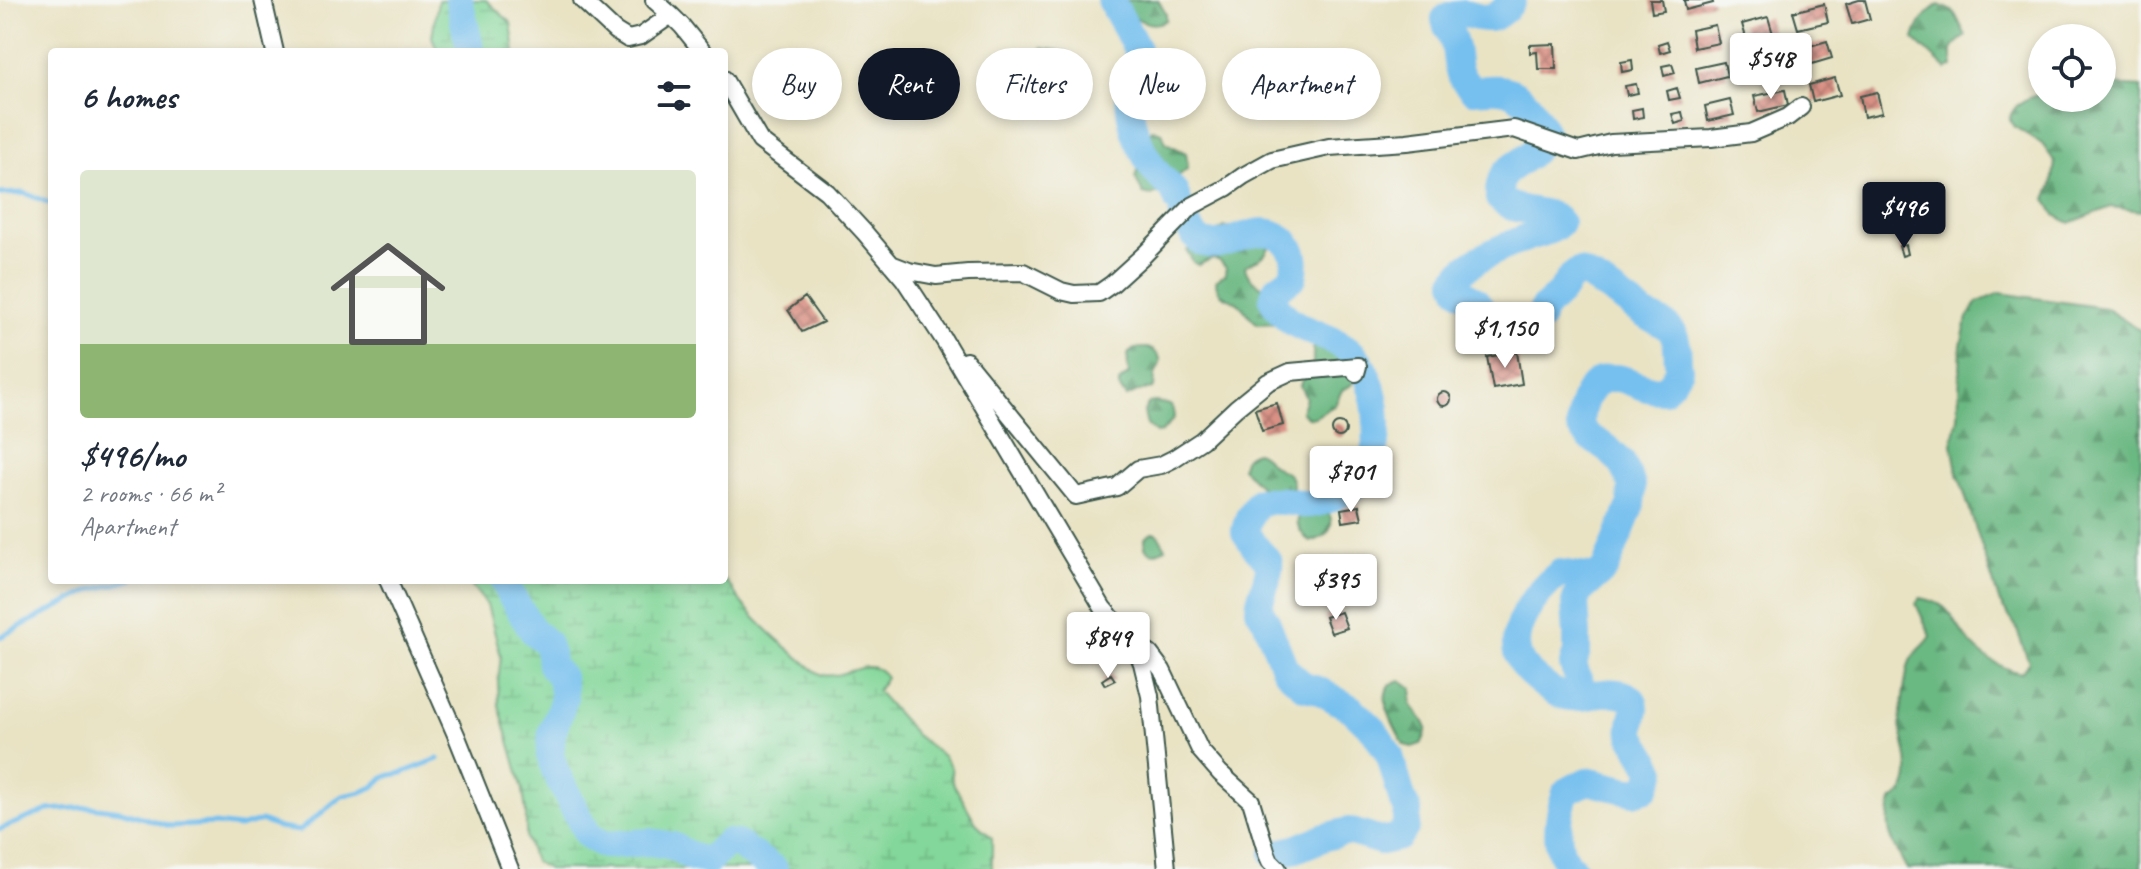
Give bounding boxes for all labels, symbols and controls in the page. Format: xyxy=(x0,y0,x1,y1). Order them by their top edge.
map controls xyxy=(2028,24,2116,112)
button: locate xyxy=(2028,24,2116,112)
pin: $548 xyxy=(1724,33,1818,101)
text: $548 xyxy=(1748,42,1794,75)
chip: Buy xyxy=(752,48,842,120)
chip: Rent xyxy=(858,48,960,120)
chip: Filters xyxy=(976,48,1093,120)
chip: New xyxy=(1109,48,1206,120)
chip: Apartment xyxy=(1222,48,1381,120)
icon: filters xyxy=(652,74,696,118)
text: 6 homes xyxy=(80,75,177,118)
pin: $496 xyxy=(1857,182,1951,250)
text: $496 xyxy=(1880,191,1928,224)
icon: home xyxy=(316,222,460,366)
pin: $1,150 xyxy=(1440,302,1570,370)
text: $1,150 xyxy=(1473,311,1537,344)
text: $496/mo xyxy=(80,434,185,477)
pin: $701 xyxy=(1304,446,1398,514)
text: $701 xyxy=(1328,455,1374,488)
text: 2 rooms · 66 m² xyxy=(80,477,221,510)
text: Apartment xyxy=(80,510,176,543)
pin: $395 xyxy=(1289,554,1383,622)
text: $395 xyxy=(1313,563,1359,596)
pin: $849 xyxy=(1061,612,1155,680)
text: $849 xyxy=(1085,621,1131,654)

